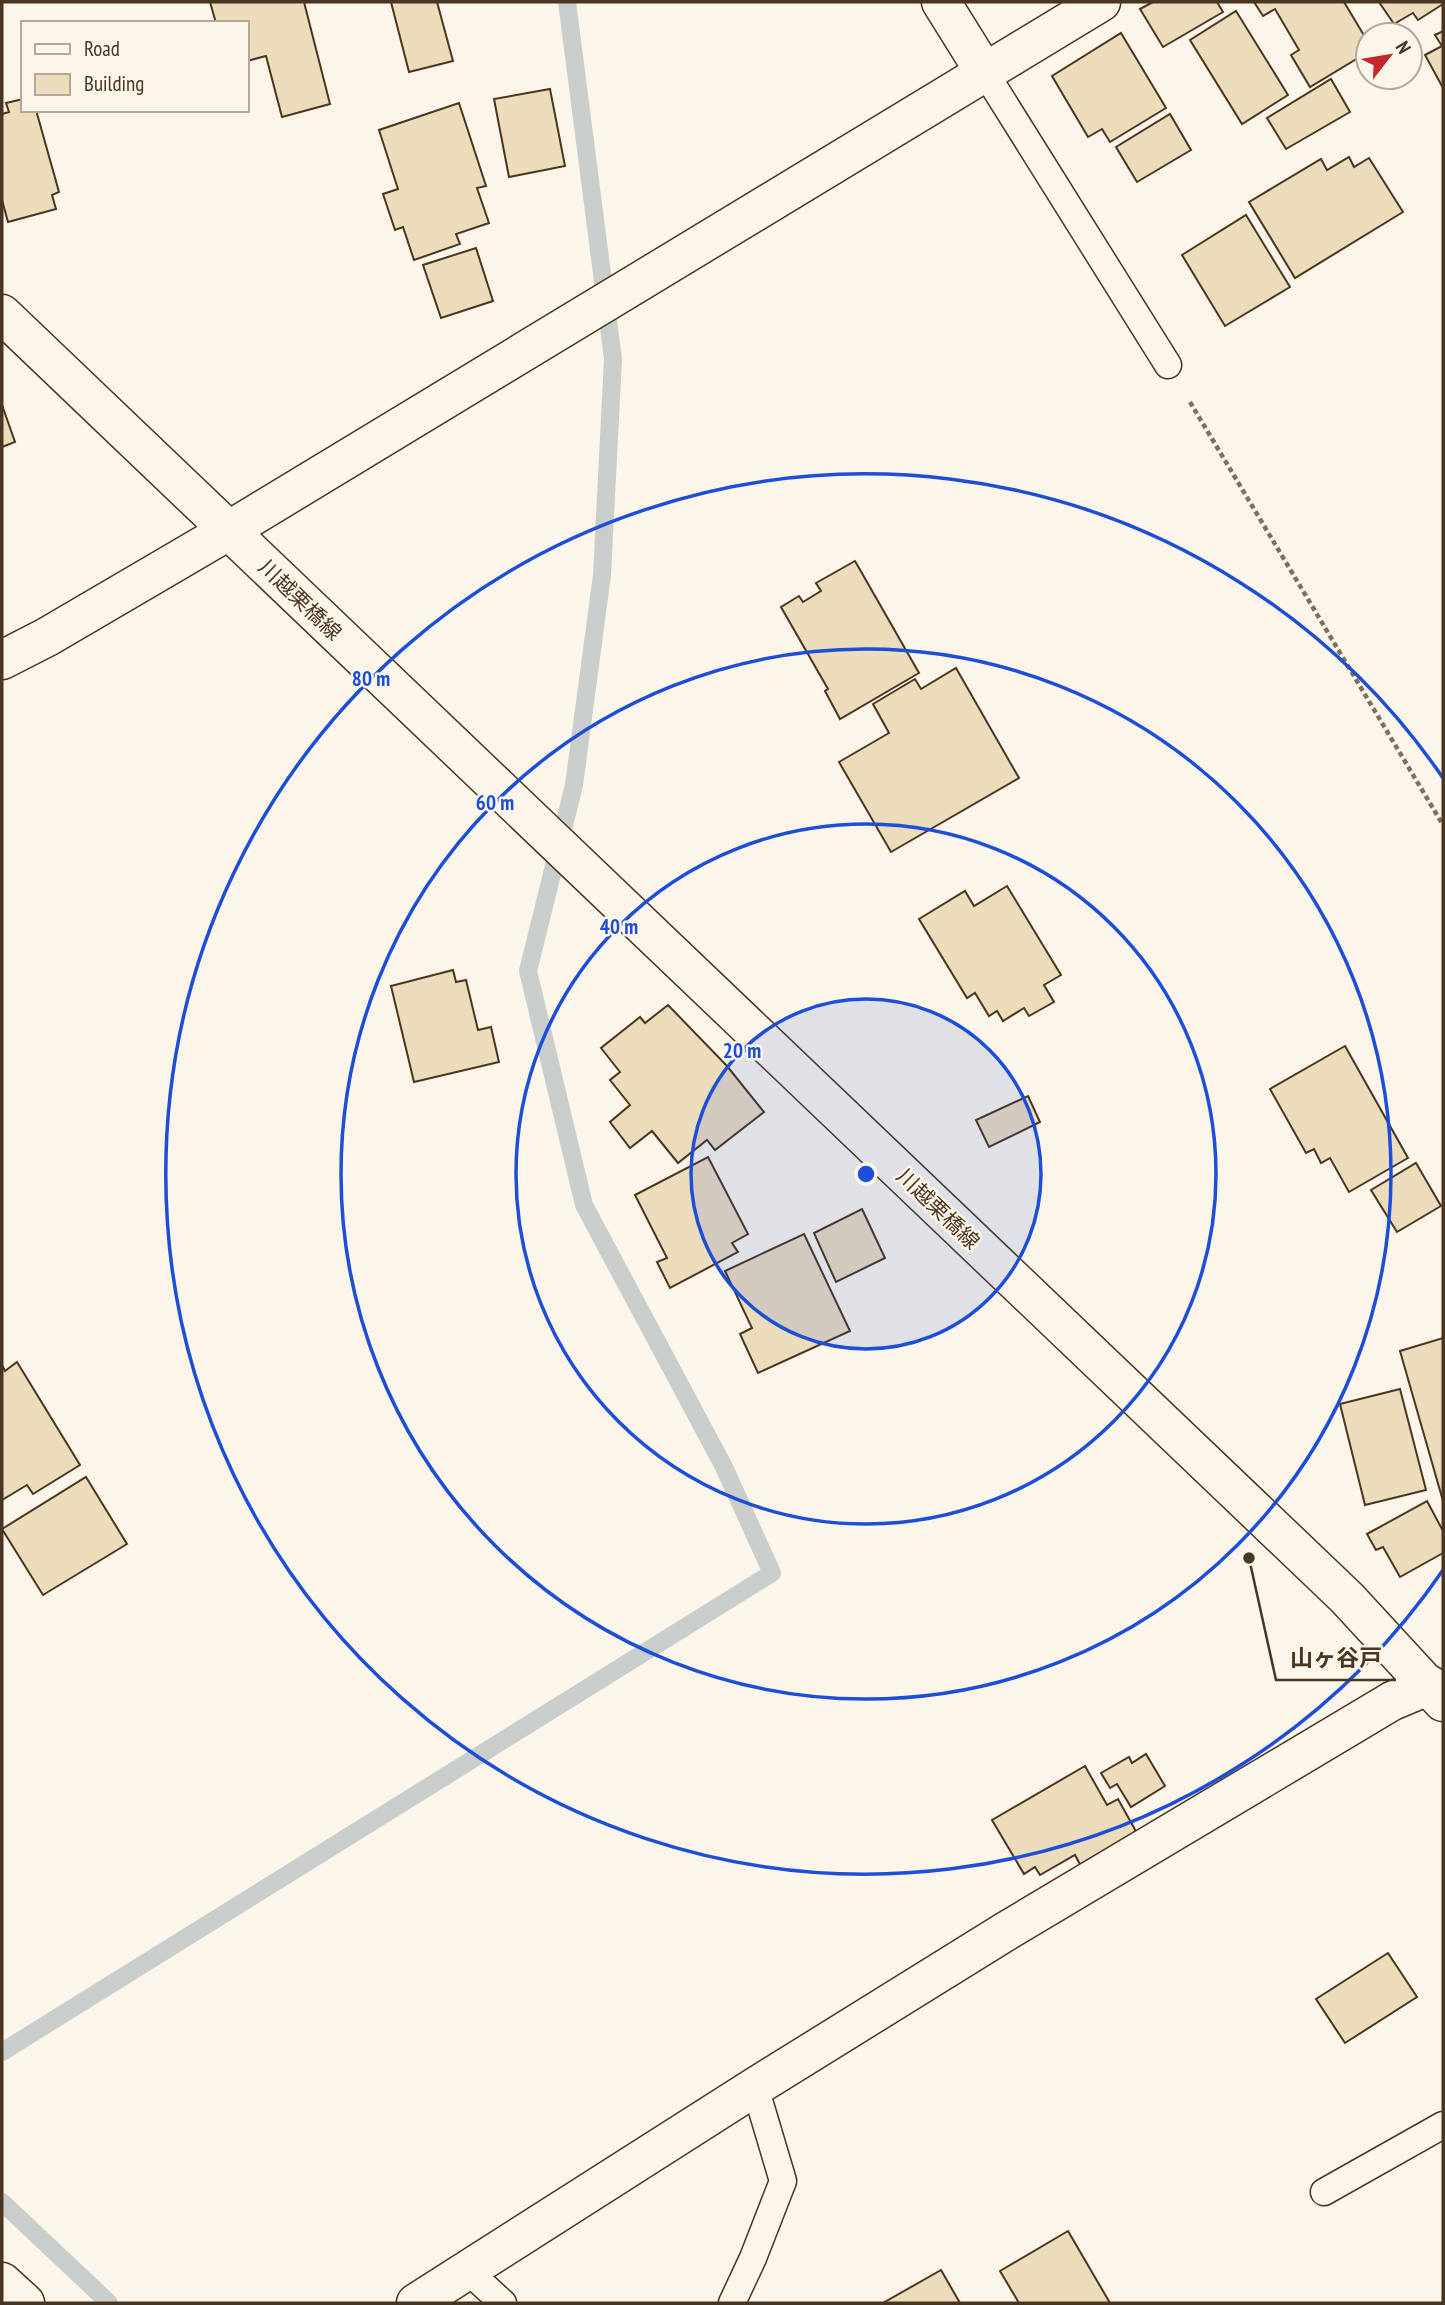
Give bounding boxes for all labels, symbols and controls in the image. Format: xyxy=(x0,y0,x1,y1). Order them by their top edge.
legend xyxy=(21,21,248,112)
north arrow xyxy=(1354,21,1424,91)
text: Road xyxy=(84,35,120,62)
text: N xyxy=(1391,37,1417,58)
text: Building xyxy=(84,70,144,97)
street label: 川越栗橋線 xyxy=(253,553,347,646)
text: 80 m xyxy=(352,665,390,692)
text: 60 m xyxy=(476,789,514,816)
text: 40 m xyxy=(600,913,638,940)
text: 20 m xyxy=(723,1037,761,1064)
centre of rings xyxy=(854,1162,878,1186)
street label: 川越栗橋線 xyxy=(891,1162,985,1255)
callout: 山ヶ谷戸 xyxy=(1276,1636,1396,1680)
text: 山ヶ谷戸 xyxy=(1290,1643,1382,1672)

